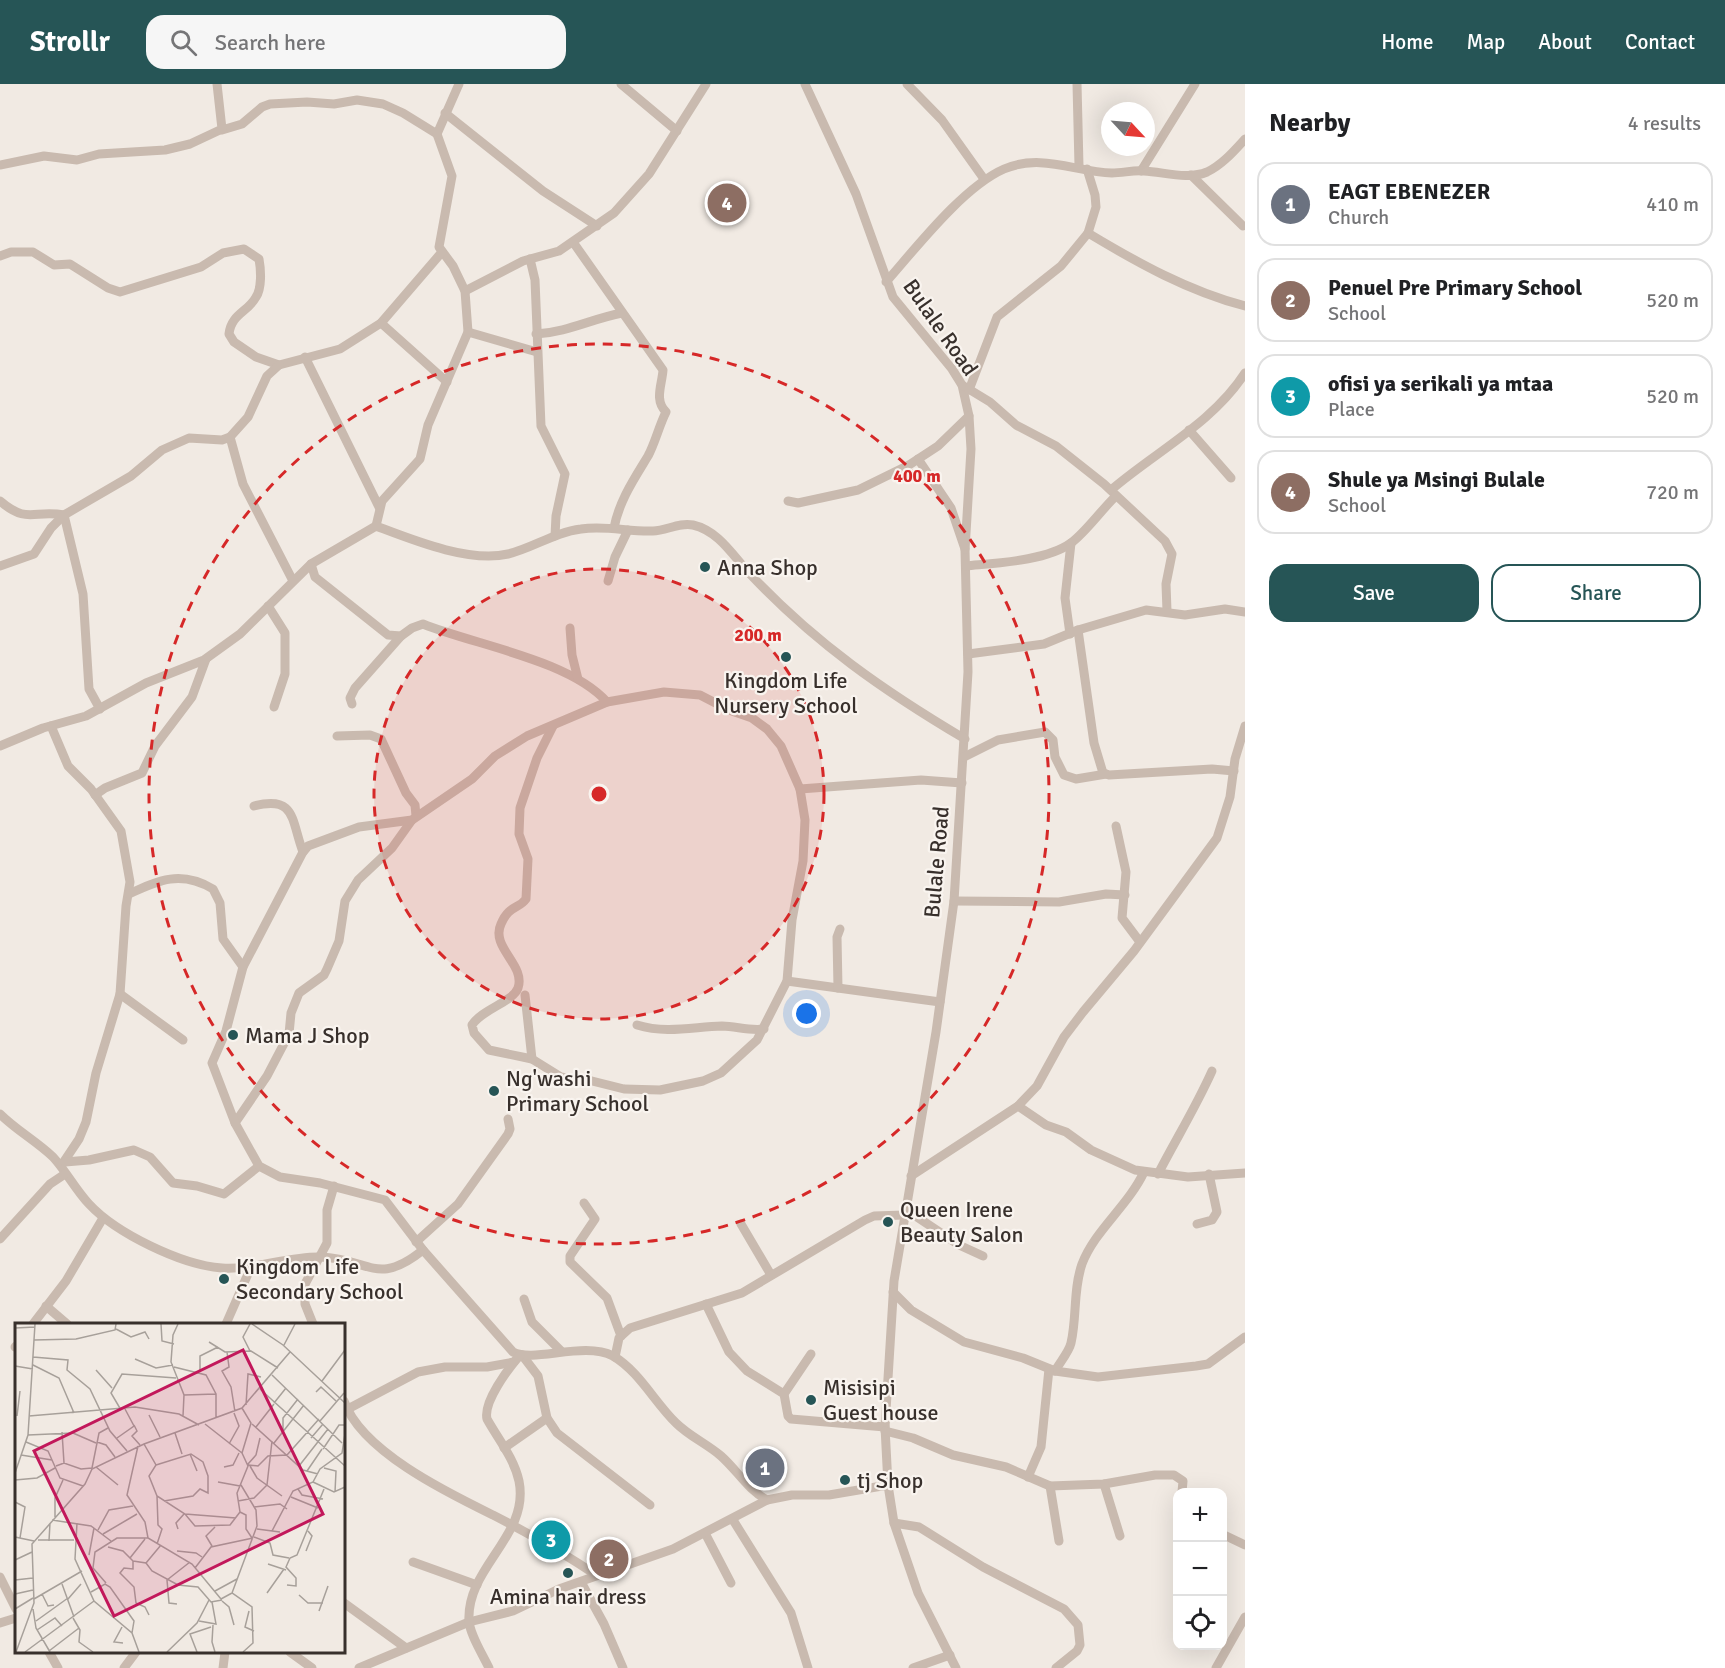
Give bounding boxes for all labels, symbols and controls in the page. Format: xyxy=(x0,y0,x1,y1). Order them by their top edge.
search box xyxy=(146,15,566,69)
text: Strollr xyxy=(30,25,110,59)
icon: search xyxy=(167,26,200,59)
text: Search here xyxy=(215,29,326,56)
text: Home xyxy=(1381,29,1434,55)
text: Map xyxy=(1467,29,1505,55)
text: About xyxy=(1538,29,1592,55)
text: Contact xyxy=(1625,29,1695,55)
north arrow xyxy=(1101,102,1155,156)
text: Nearby xyxy=(1269,107,1350,139)
text: 4 results xyxy=(1628,111,1701,136)
text: EAGT EBENEZER xyxy=(1328,178,1490,205)
pin: 4 xyxy=(708,180,746,226)
text: 1 xyxy=(1285,192,1296,217)
text: 410 m xyxy=(1646,192,1699,217)
text: Church xyxy=(1328,205,1389,230)
street label: Bulale Road xyxy=(897,274,984,381)
text: Penuel Pre Primary School xyxy=(1328,274,1582,301)
text: 2 xyxy=(1285,288,1296,313)
text: 520 m xyxy=(1646,288,1699,313)
text: School xyxy=(1328,301,1386,326)
text: ofisi ya serikali ya mtaa xyxy=(1328,370,1553,397)
text: 3 xyxy=(1285,384,1296,409)
text: 520 m xyxy=(1646,384,1699,409)
text: Place xyxy=(1328,397,1375,422)
text: 400 m xyxy=(893,465,941,487)
text: Shule ya Msingi Bulale xyxy=(1328,466,1545,493)
text: 4 xyxy=(1285,480,1296,505)
text: 720 m xyxy=(1646,480,1699,505)
text: School xyxy=(1328,493,1386,518)
place label: Anna Shop xyxy=(717,554,818,581)
marker: Anna Shop xyxy=(698,560,712,574)
button: Save xyxy=(1269,564,1479,622)
button: Share xyxy=(1491,564,1701,622)
text: 200 m xyxy=(734,624,782,646)
marker: Kingdom Life Nursery School xyxy=(779,650,793,664)
place label: Kingdom Life Nursery School xyxy=(714,667,858,719)
centre of rings xyxy=(589,784,609,804)
street label: Bulale Road xyxy=(918,805,955,919)
your location xyxy=(792,999,821,1028)
place label: Mama J Shop xyxy=(245,1022,369,1049)
marker: Mama J Shop xyxy=(226,1028,240,1042)
place label: Ng'washi Primary School xyxy=(506,1065,649,1117)
marker: Ng'washi Primary School xyxy=(487,1084,501,1098)
place label: Queen Irene Beauty Salon xyxy=(900,1196,1023,1248)
marker: Queen Irene Beauty Salon xyxy=(881,1215,895,1229)
place label: Kingdom Life Secondary School xyxy=(236,1253,403,1305)
marker: Kingdom Life Secondary School xyxy=(217,1272,231,1286)
inset map xyxy=(15,1323,345,1653)
place label: Misisipi Guest house xyxy=(823,1374,938,1426)
marker: Misisipi Guest house xyxy=(804,1393,818,1407)
pin: 1 xyxy=(746,1446,784,1490)
place label: tj Shop xyxy=(857,1467,923,1494)
marker: tj Shop xyxy=(838,1473,852,1487)
map controls xyxy=(1173,1488,1227,1650)
button: + xyxy=(1173,1488,1227,1542)
pin: 3 xyxy=(532,1518,570,1562)
pin: 2 xyxy=(590,1536,628,1582)
button: − xyxy=(1173,1542,1227,1596)
marker: Amina hair dress xyxy=(561,1566,575,1580)
place label: Amina hair dress xyxy=(490,1583,646,1610)
button: locate xyxy=(1173,1596,1227,1650)

